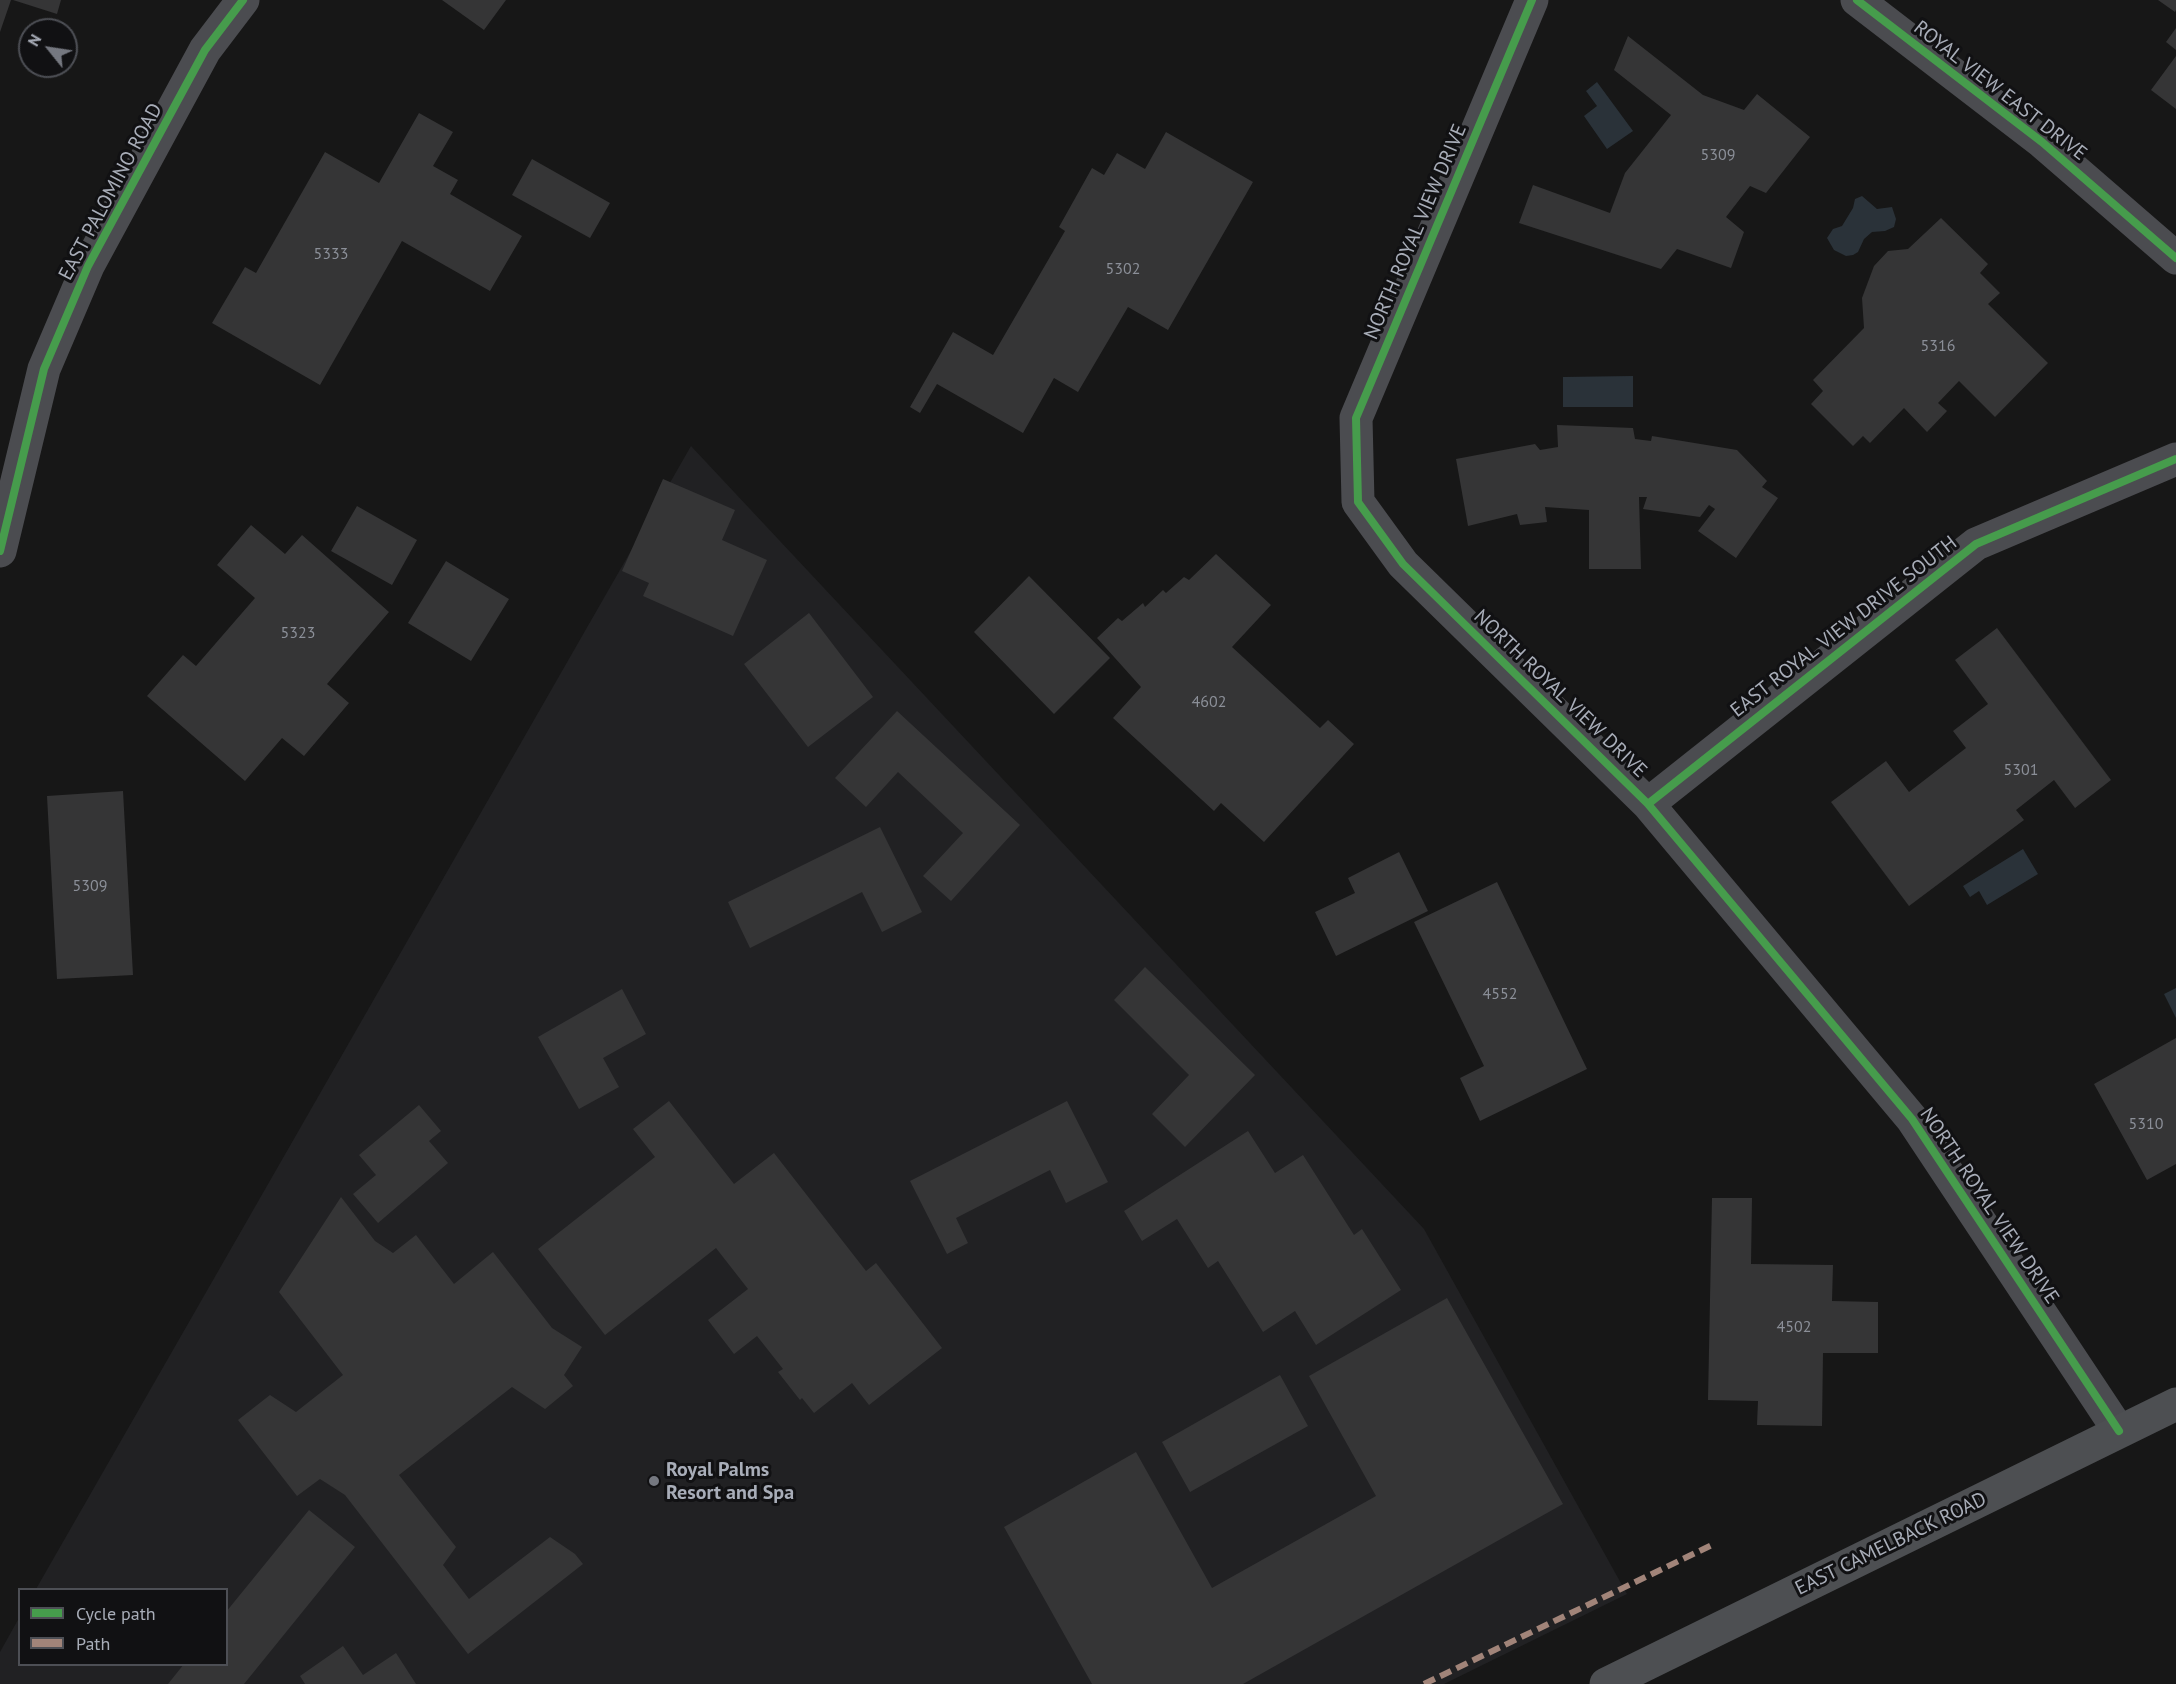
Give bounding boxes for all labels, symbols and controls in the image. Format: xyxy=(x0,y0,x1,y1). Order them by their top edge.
street label: ROYAL VIEW EAST DRIVE xyxy=(1909,16,2091,166)
north arrow xyxy=(18,18,78,78)
text: N xyxy=(23,30,45,50)
street label: EAST PALOMINO ROAD xyxy=(54,99,168,285)
street label: NORTH ROYAL VIEW DRIVE xyxy=(1360,121,1472,343)
house number: 5309 xyxy=(1701,145,1735,165)
house number: 5333 xyxy=(314,244,348,264)
house number: 5302 xyxy=(1106,259,1140,279)
house number: 5316 xyxy=(1921,336,1955,356)
street label: EAST ROYAL VIEW DRIVE SOUTH xyxy=(1726,531,1962,723)
street label: NORTH ROYAL VIEW DRIVE xyxy=(1468,605,1652,783)
house number: 5323 xyxy=(281,623,315,643)
house number: 4602 xyxy=(1192,692,1226,712)
house number: 5301 xyxy=(2004,760,2038,780)
house number: 5309 xyxy=(73,876,107,896)
house number: 4552 xyxy=(1483,984,1517,1004)
street label: NORTH ROYAL VIEW DRIVE xyxy=(1914,1103,2064,1309)
house number: 5310 xyxy=(2129,1114,2163,1134)
house number: 4502 xyxy=(1777,1317,1811,1337)
place label: Royal Palms Resort and Spa xyxy=(666,1458,794,1505)
marker: Royal Palms Resort and Spa xyxy=(647,1474,661,1488)
street label: EAST CAMELBACK ROAD xyxy=(1791,1487,1991,1601)
legend xyxy=(18,1588,228,1666)
text: Cycle path xyxy=(76,1602,156,1625)
text: Path xyxy=(76,1632,110,1655)

